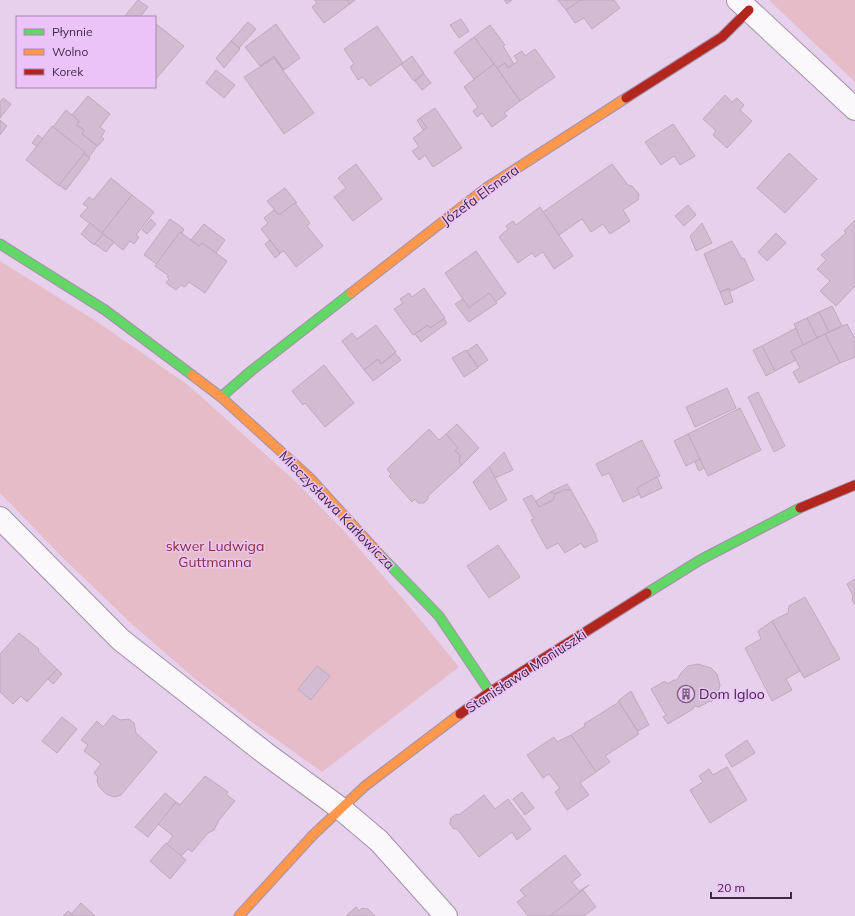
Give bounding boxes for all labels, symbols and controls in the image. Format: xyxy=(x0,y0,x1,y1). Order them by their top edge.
legend xyxy=(16,16,156,88)
text: Płynnie xyxy=(52,24,93,39)
text: Wolno xyxy=(52,44,88,59)
text: Korek xyxy=(52,64,84,79)
street label: Józefa Elsnera xyxy=(438,161,522,229)
street label: Mieczysława Karłowicza xyxy=(275,447,399,573)
park label: skwer Ludwiga Guttmanna xyxy=(166,537,264,571)
street label: Stanisława Moniuszki xyxy=(462,625,590,717)
building icon: Dom Igloo xyxy=(676,684,696,704)
place label: Dom Igloo xyxy=(699,685,765,703)
scale bar xyxy=(711,874,791,900)
text: 20 m xyxy=(717,880,745,895)

